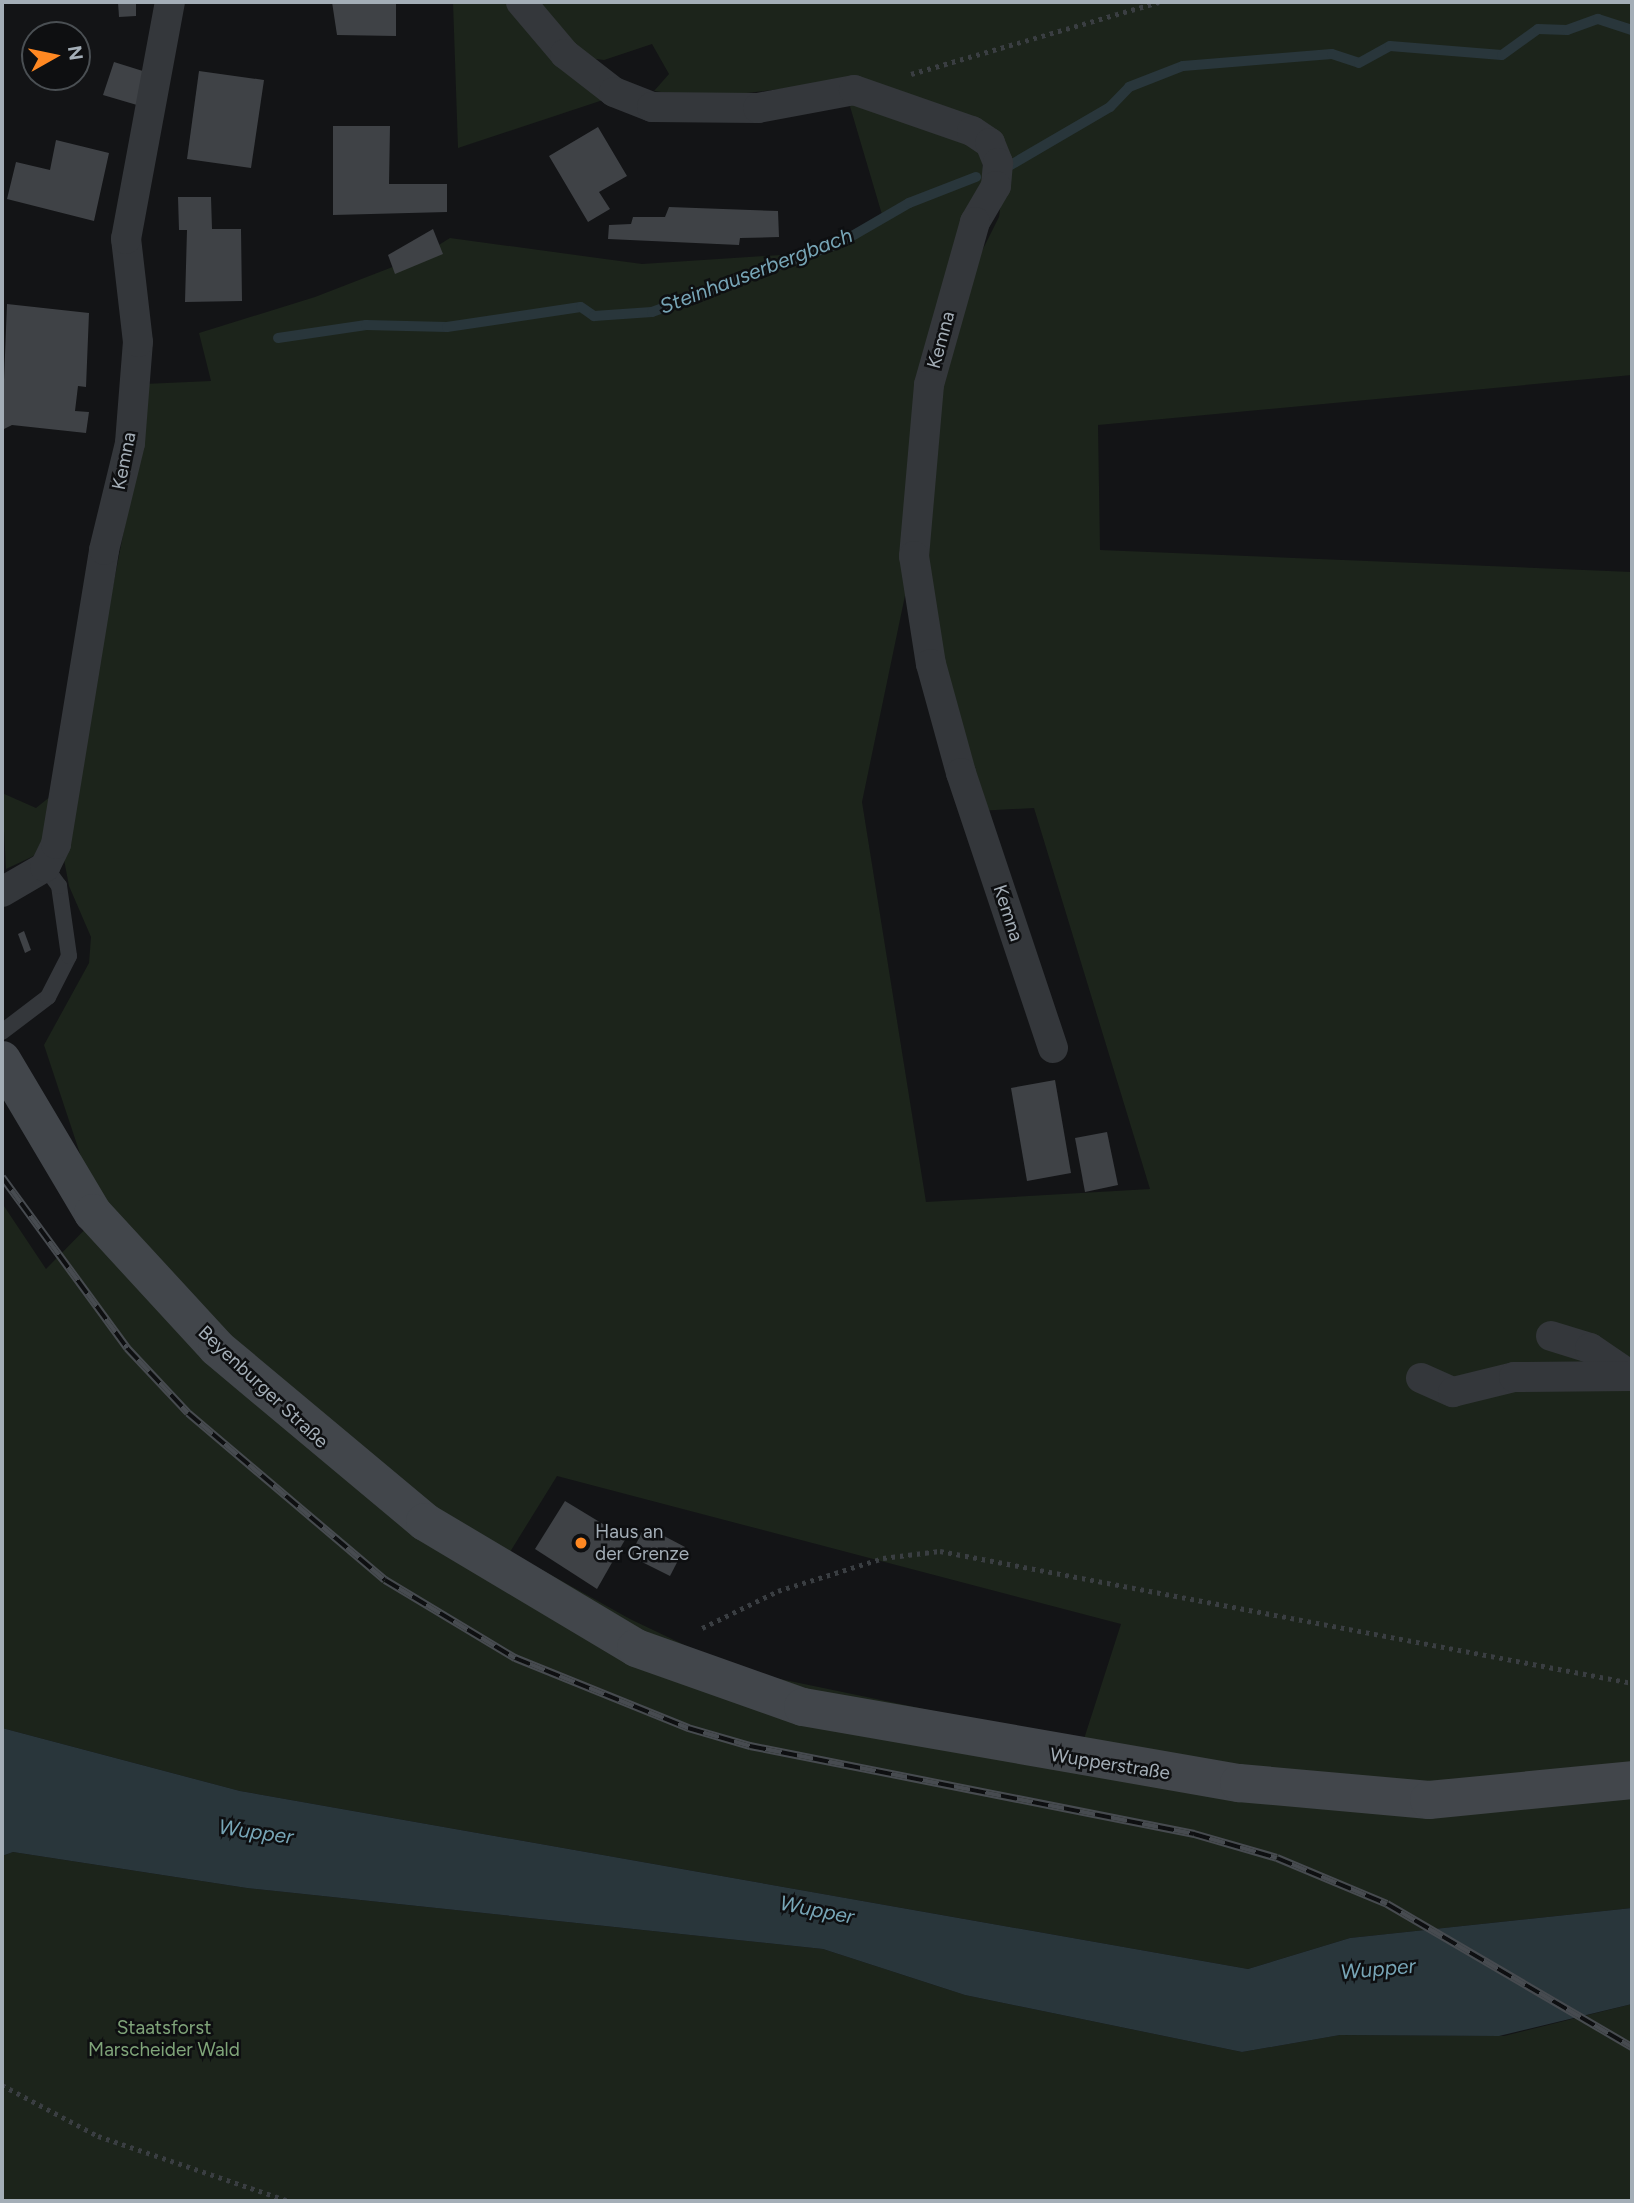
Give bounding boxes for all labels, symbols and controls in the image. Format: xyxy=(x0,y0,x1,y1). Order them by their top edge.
north arrow xyxy=(21,21,91,91)
text: N xyxy=(63,44,88,62)
water label: Steinhauserbergbach xyxy=(656,223,856,319)
street label: Kemna xyxy=(922,309,960,371)
street label: Kemna xyxy=(107,430,141,492)
street label: Kemna xyxy=(988,882,1028,944)
street label: Beyenburger Straße xyxy=(193,1321,333,1453)
place label: Haus an der Grenze xyxy=(595,1521,689,1565)
marker: Haus an der Grenze xyxy=(573,1535,589,1551)
street label: Wupperstraße xyxy=(1048,1743,1172,1785)
water label: Wupper xyxy=(217,1814,295,1850)
water label: Wupper xyxy=(778,1890,856,1930)
water label: Wupper xyxy=(1339,1953,1417,1985)
park label: Staatsforst Marscheider Wald xyxy=(88,2017,240,2061)

